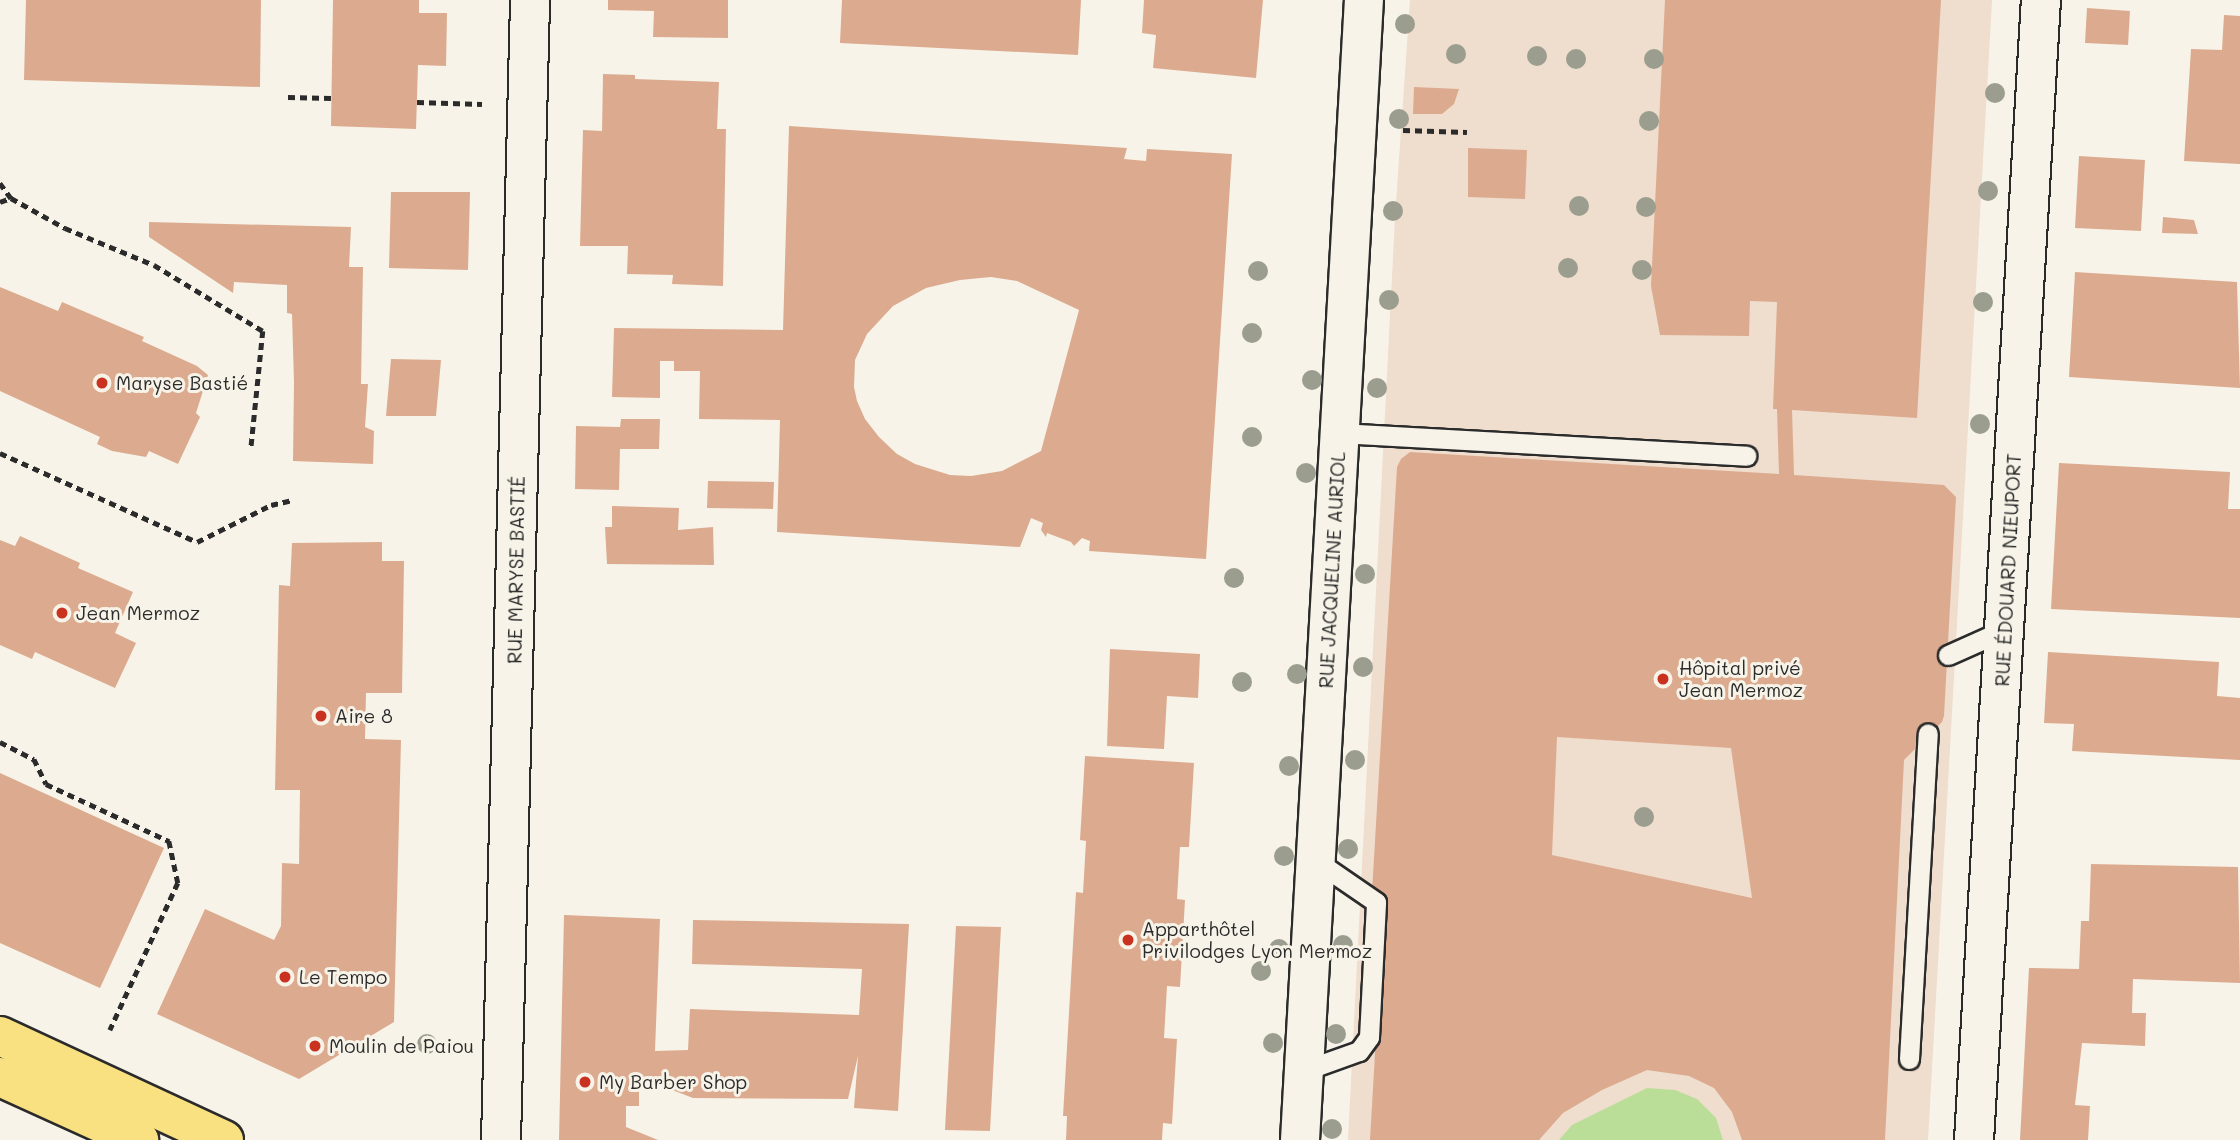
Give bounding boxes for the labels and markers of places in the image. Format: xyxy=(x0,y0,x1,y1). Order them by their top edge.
place label: Maryse Bastié xyxy=(116,372,248,394)
marker: Maryse Bastié xyxy=(94,375,110,391)
place label: Jean Mermoz xyxy=(76,602,200,624)
marker: Jean Mermoz xyxy=(54,605,70,621)
place label: Hôpital privé Jean Mermoz xyxy=(1679,657,1803,701)
marker: Hôpital privé Jean Mermoz xyxy=(1653,669,1673,689)
place label: Aire 8 xyxy=(335,705,393,727)
marker: Aire 8 xyxy=(313,708,329,724)
place label: Apparthôtel Privilodges Lyon Mermoz xyxy=(1142,918,1372,962)
marker: Apparthôtel Privilodges Lyon Mermoz xyxy=(1120,932,1136,948)
place label: Le Tempo xyxy=(299,966,387,988)
marker: Le Tempo xyxy=(277,969,293,985)
place label: Moulin de Paiou xyxy=(329,1035,474,1057)
marker: Moulin de Paiou xyxy=(307,1038,323,1054)
place label: My Barber Shop xyxy=(599,1071,747,1093)
marker: My Barber Shop xyxy=(577,1074,593,1090)

